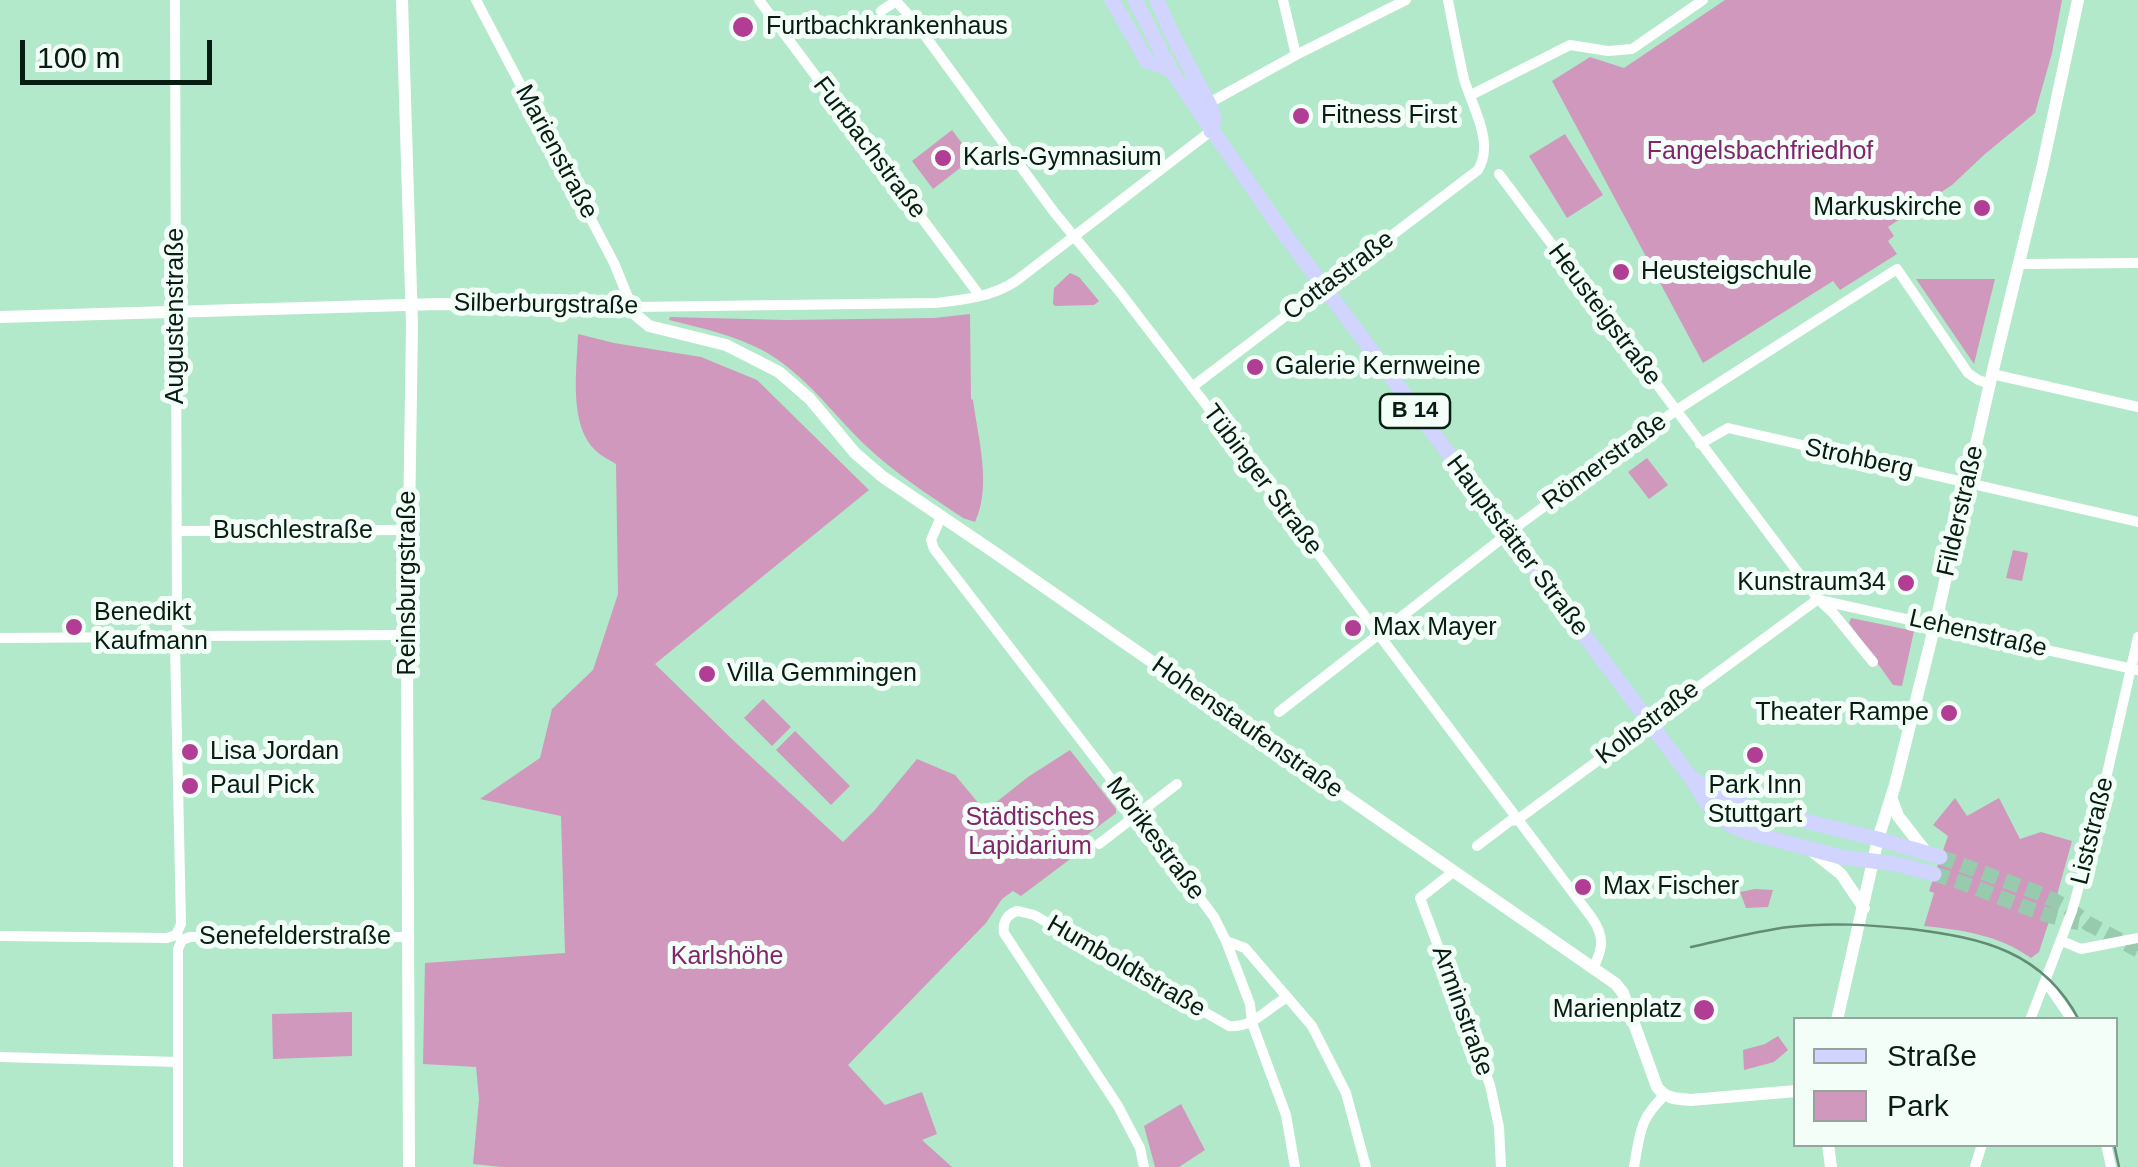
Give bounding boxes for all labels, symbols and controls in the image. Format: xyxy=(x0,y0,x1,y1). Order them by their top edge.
place label: Furtbachkrankenhaus xyxy=(766,12,1008,42)
marker: Furtbachkrankenhaus xyxy=(730,14,756,40)
scale bar xyxy=(25,20,218,82)
text: 100 m xyxy=(37,41,120,74)
street label: Furtbachstraße xyxy=(806,71,932,225)
street label: Marienstraße xyxy=(508,80,604,224)
place label: Fitness First xyxy=(1321,101,1457,131)
marker: Fitness First xyxy=(1290,105,1312,127)
park label: Fangelsbachfriedhof xyxy=(1647,137,1873,167)
place label: Karls-Gymnasium xyxy=(963,143,1162,173)
marker: Karls-Gymnasium xyxy=(932,147,954,169)
place label: Markuskirche xyxy=(1813,193,1962,223)
marker: Markuskirche xyxy=(1971,197,1993,219)
street label: Cottastraße xyxy=(1278,225,1400,327)
street label: Augustenstraße xyxy=(161,228,191,404)
street label: Heusteigstraße xyxy=(1541,238,1667,392)
place label: Heusteigschule xyxy=(1641,257,1812,287)
marker: Heusteigschule xyxy=(1610,261,1632,283)
street label: Silberburgstraße xyxy=(453,288,639,322)
place label: Galerie Kernweine xyxy=(1275,352,1481,382)
marker: Galerie Kernweine xyxy=(1244,356,1266,378)
road number: B 14 xyxy=(1380,394,1450,428)
street label: Tübinger Straße xyxy=(1196,399,1328,561)
street label: Römerstraße xyxy=(1537,407,1673,517)
street label: Strohberg xyxy=(1802,433,1916,485)
street label: Filderstraße xyxy=(1931,443,1991,579)
street label: Hauptstätter Straße xyxy=(1439,450,1595,642)
street label: Reinsburgstraße xyxy=(393,491,423,675)
street label: Buschlestraße xyxy=(213,516,373,546)
place label: Kunstraum34 xyxy=(1737,568,1886,598)
marker: Kunstraum34 xyxy=(1895,572,1917,594)
place label: Benedikt Kaufmann xyxy=(94,598,208,657)
street label: Lehenstraße xyxy=(1906,604,2050,664)
place label: Max Mayer xyxy=(1373,613,1497,643)
marker: Benedikt Kaufmann xyxy=(63,616,85,638)
marker: Max Mayer xyxy=(1342,617,1364,639)
street label: Hohenstaufenstraße xyxy=(1146,651,1348,805)
place label: Villa Gemmingen xyxy=(727,659,917,689)
marker: Villa Gemmingen xyxy=(696,663,718,685)
street label: Kolbstraße xyxy=(1591,675,1705,771)
place label: Theater Rampe xyxy=(1755,698,1929,728)
marker: Theater Rampe xyxy=(1938,702,1960,724)
place label: Lisa Jordan xyxy=(210,737,339,767)
marker: Lisa Jordan xyxy=(179,741,201,763)
marker: Park Inn Stuttgart xyxy=(1744,744,1766,766)
place label: Paul Pick xyxy=(210,771,314,801)
place label: Park Inn Stuttgart xyxy=(1708,771,1802,830)
street label: Mörikestraße xyxy=(1099,772,1211,906)
street label: Liststraße xyxy=(2065,774,2121,888)
marker: Paul Pick xyxy=(179,775,201,797)
park label: Städtisches Lapidarium xyxy=(965,803,1095,862)
place label: Max Fischer xyxy=(1603,872,1739,902)
marker: Max Fischer xyxy=(1572,876,1594,898)
street label: Humboldtstraße xyxy=(1041,910,1211,1024)
street label: Senefelderstraße xyxy=(199,922,391,952)
park label: Karlshöhe xyxy=(671,942,783,972)
street label: Arminstraße xyxy=(1425,942,1499,1080)
place label: Marienplatz xyxy=(1553,995,1682,1025)
marker: Marienplatz xyxy=(1691,997,1717,1023)
legend xyxy=(1793,1017,2118,1147)
text: Straße xyxy=(1887,1039,1977,1072)
text: Park xyxy=(1887,1089,1949,1122)

